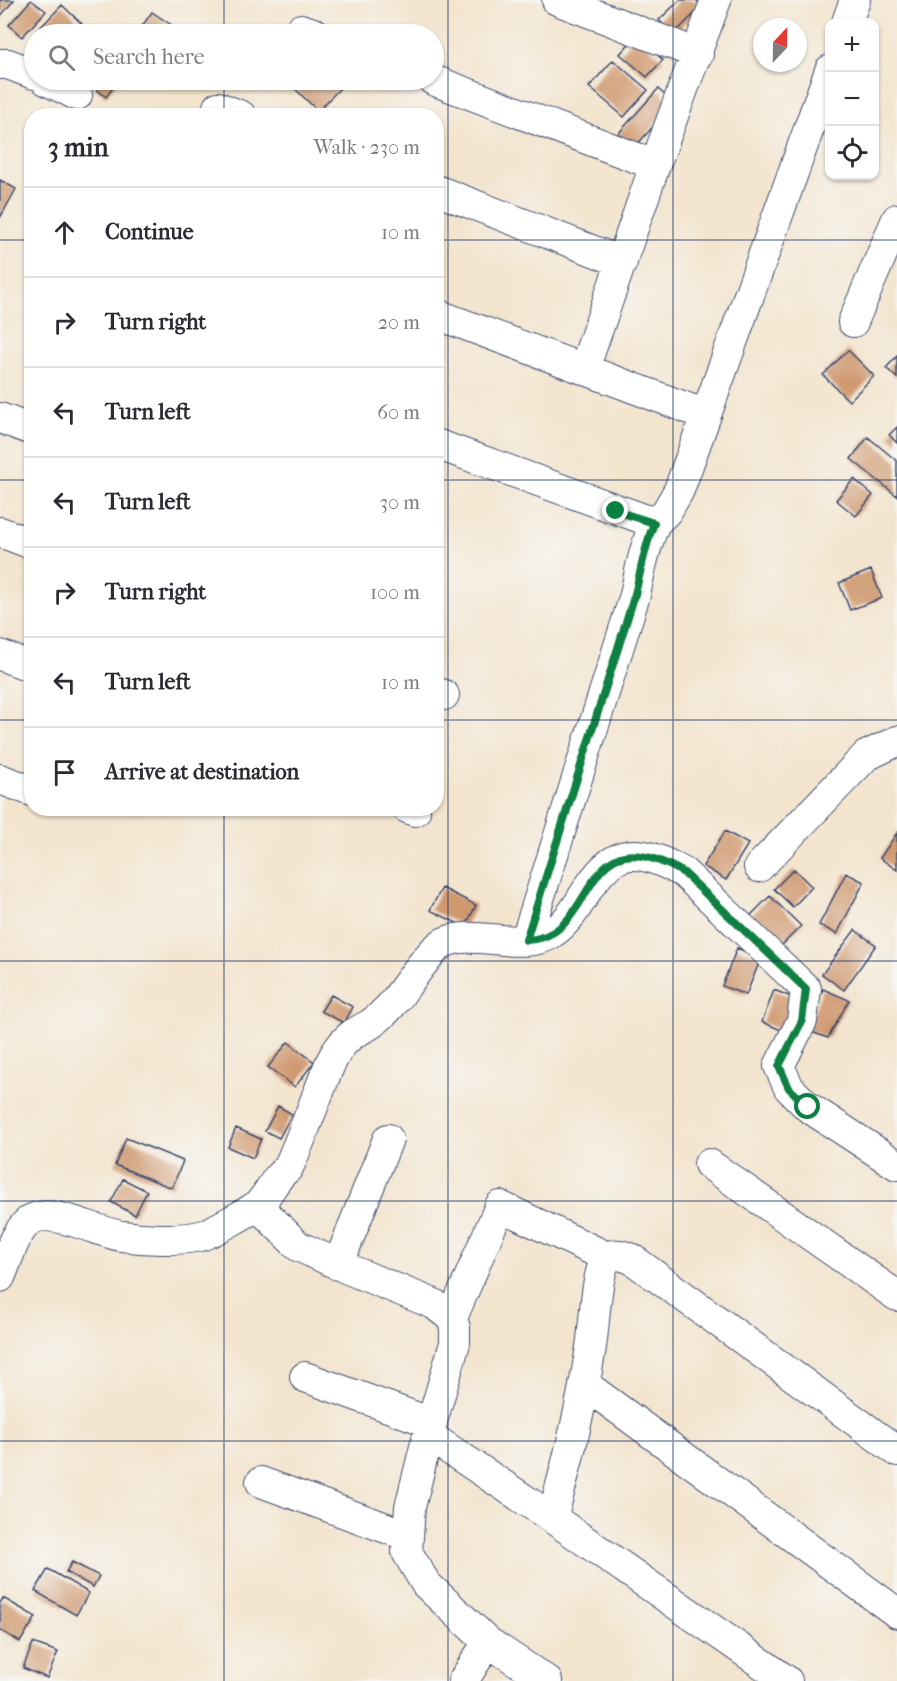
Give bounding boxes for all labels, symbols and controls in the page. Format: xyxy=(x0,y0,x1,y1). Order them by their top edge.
north arrow xyxy=(753,18,807,72)
map controls xyxy=(825,18,879,180)
button: + xyxy=(825,18,879,72)
search box xyxy=(24,24,444,90)
icon: search xyxy=(45,41,78,74)
text: Search here xyxy=(93,44,205,70)
button: − xyxy=(825,72,879,126)
button: locate xyxy=(825,126,879,180)
text: 3 min xyxy=(48,132,109,163)
text: Walk · 230 m xyxy=(314,136,420,159)
icon: ahead xyxy=(48,216,81,249)
text: Continue xyxy=(105,219,194,245)
text: 10 m xyxy=(381,221,420,244)
icon: right xyxy=(48,306,81,339)
text: Turn right xyxy=(105,309,206,335)
text: 20 m xyxy=(378,311,420,334)
icon: left xyxy=(48,396,81,429)
text: Turn left xyxy=(105,399,191,425)
text: 60 m xyxy=(377,401,420,424)
icon: left xyxy=(48,486,81,519)
text: Turn left xyxy=(105,489,191,515)
text: 30 m xyxy=(380,491,420,514)
route end xyxy=(602,497,628,523)
icon: right xyxy=(48,576,81,609)
text: Turn right xyxy=(105,579,206,605)
text: 100 m xyxy=(370,581,420,604)
icon: left xyxy=(48,666,81,699)
text: Turn left xyxy=(105,669,191,695)
text: 10 m xyxy=(381,671,420,694)
icon: arrive xyxy=(48,756,81,789)
text: Arrive at destination xyxy=(105,759,299,785)
route start xyxy=(794,1093,820,1119)

